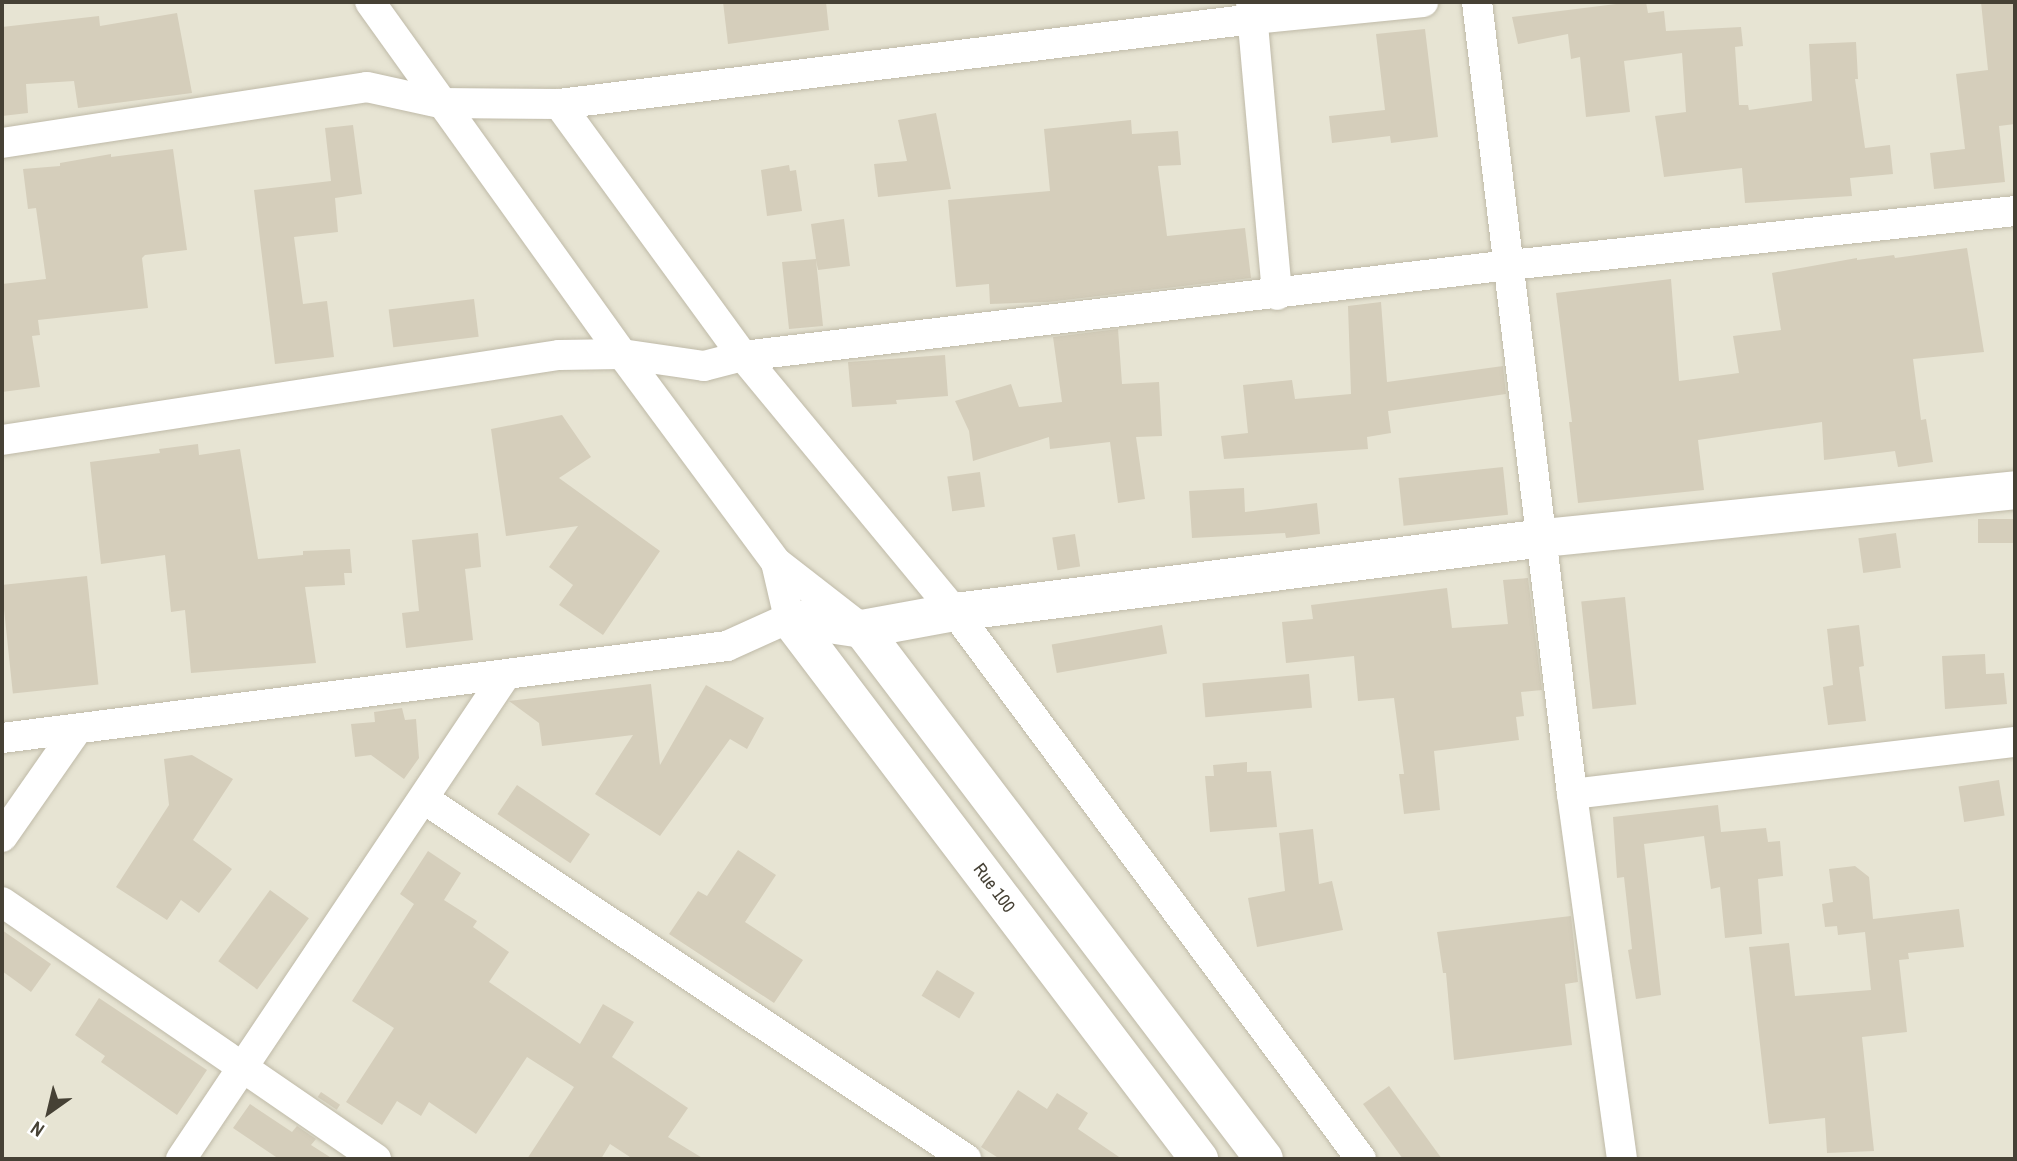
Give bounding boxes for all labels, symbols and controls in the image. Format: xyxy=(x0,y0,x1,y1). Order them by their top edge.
street label: Rue 100 xyxy=(969,859,1019,917)
north arrow xyxy=(14,1077,84,1147)
text: N xyxy=(25,1115,49,1143)

